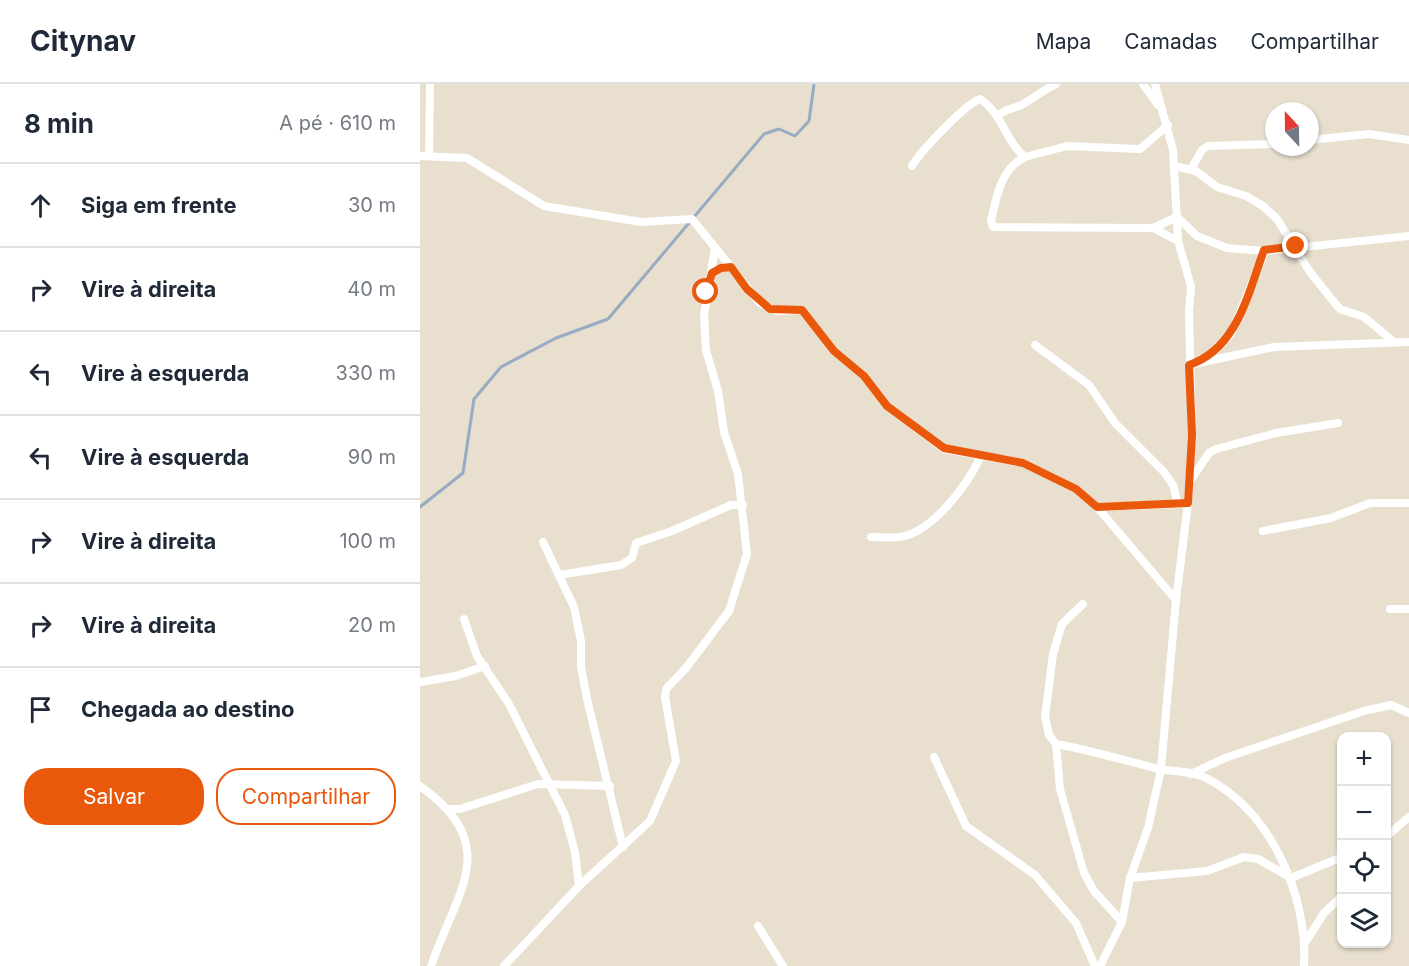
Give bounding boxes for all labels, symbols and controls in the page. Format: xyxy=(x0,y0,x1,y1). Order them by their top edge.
text: Citynav xyxy=(30,24,136,58)
text: Mapa xyxy=(1036,29,1091,54)
text: Camadas xyxy=(1124,29,1217,54)
text: Compartilhar xyxy=(1250,29,1379,54)
north arrow xyxy=(1265,102,1319,156)
text: 8 min xyxy=(24,108,94,139)
text: A pé · 610 m xyxy=(279,111,396,135)
icon: ahead xyxy=(24,189,57,222)
text: Siga em frente xyxy=(81,192,237,218)
text: 30 m xyxy=(348,193,396,217)
route end xyxy=(1282,232,1308,258)
icon: right xyxy=(24,273,57,306)
text: Vire à direita xyxy=(81,276,216,302)
text: 40 m xyxy=(347,277,396,301)
route start xyxy=(692,278,718,304)
icon: left xyxy=(24,357,57,390)
text: Vire à esquerda xyxy=(81,360,249,386)
text: 330 m xyxy=(336,361,396,385)
icon: left xyxy=(24,441,57,474)
text: Vire à esquerda xyxy=(81,444,249,470)
text: 90 m xyxy=(348,445,396,469)
icon: right xyxy=(24,525,57,558)
text: Vire à direita xyxy=(81,528,216,554)
text: 100 m xyxy=(339,529,396,553)
icon: right xyxy=(24,609,57,642)
text: Vire à direita xyxy=(81,612,216,638)
text: 20 m xyxy=(348,613,396,637)
icon: arrive xyxy=(24,693,57,726)
text: Chegada ao destino xyxy=(81,696,295,722)
map controls xyxy=(1337,732,1391,948)
button: + xyxy=(1337,732,1391,786)
button: Salvar xyxy=(24,768,204,825)
button: Compartilhar xyxy=(216,768,396,825)
button: − xyxy=(1337,786,1391,840)
button: locate xyxy=(1337,840,1391,894)
button: layers xyxy=(1337,894,1391,948)

